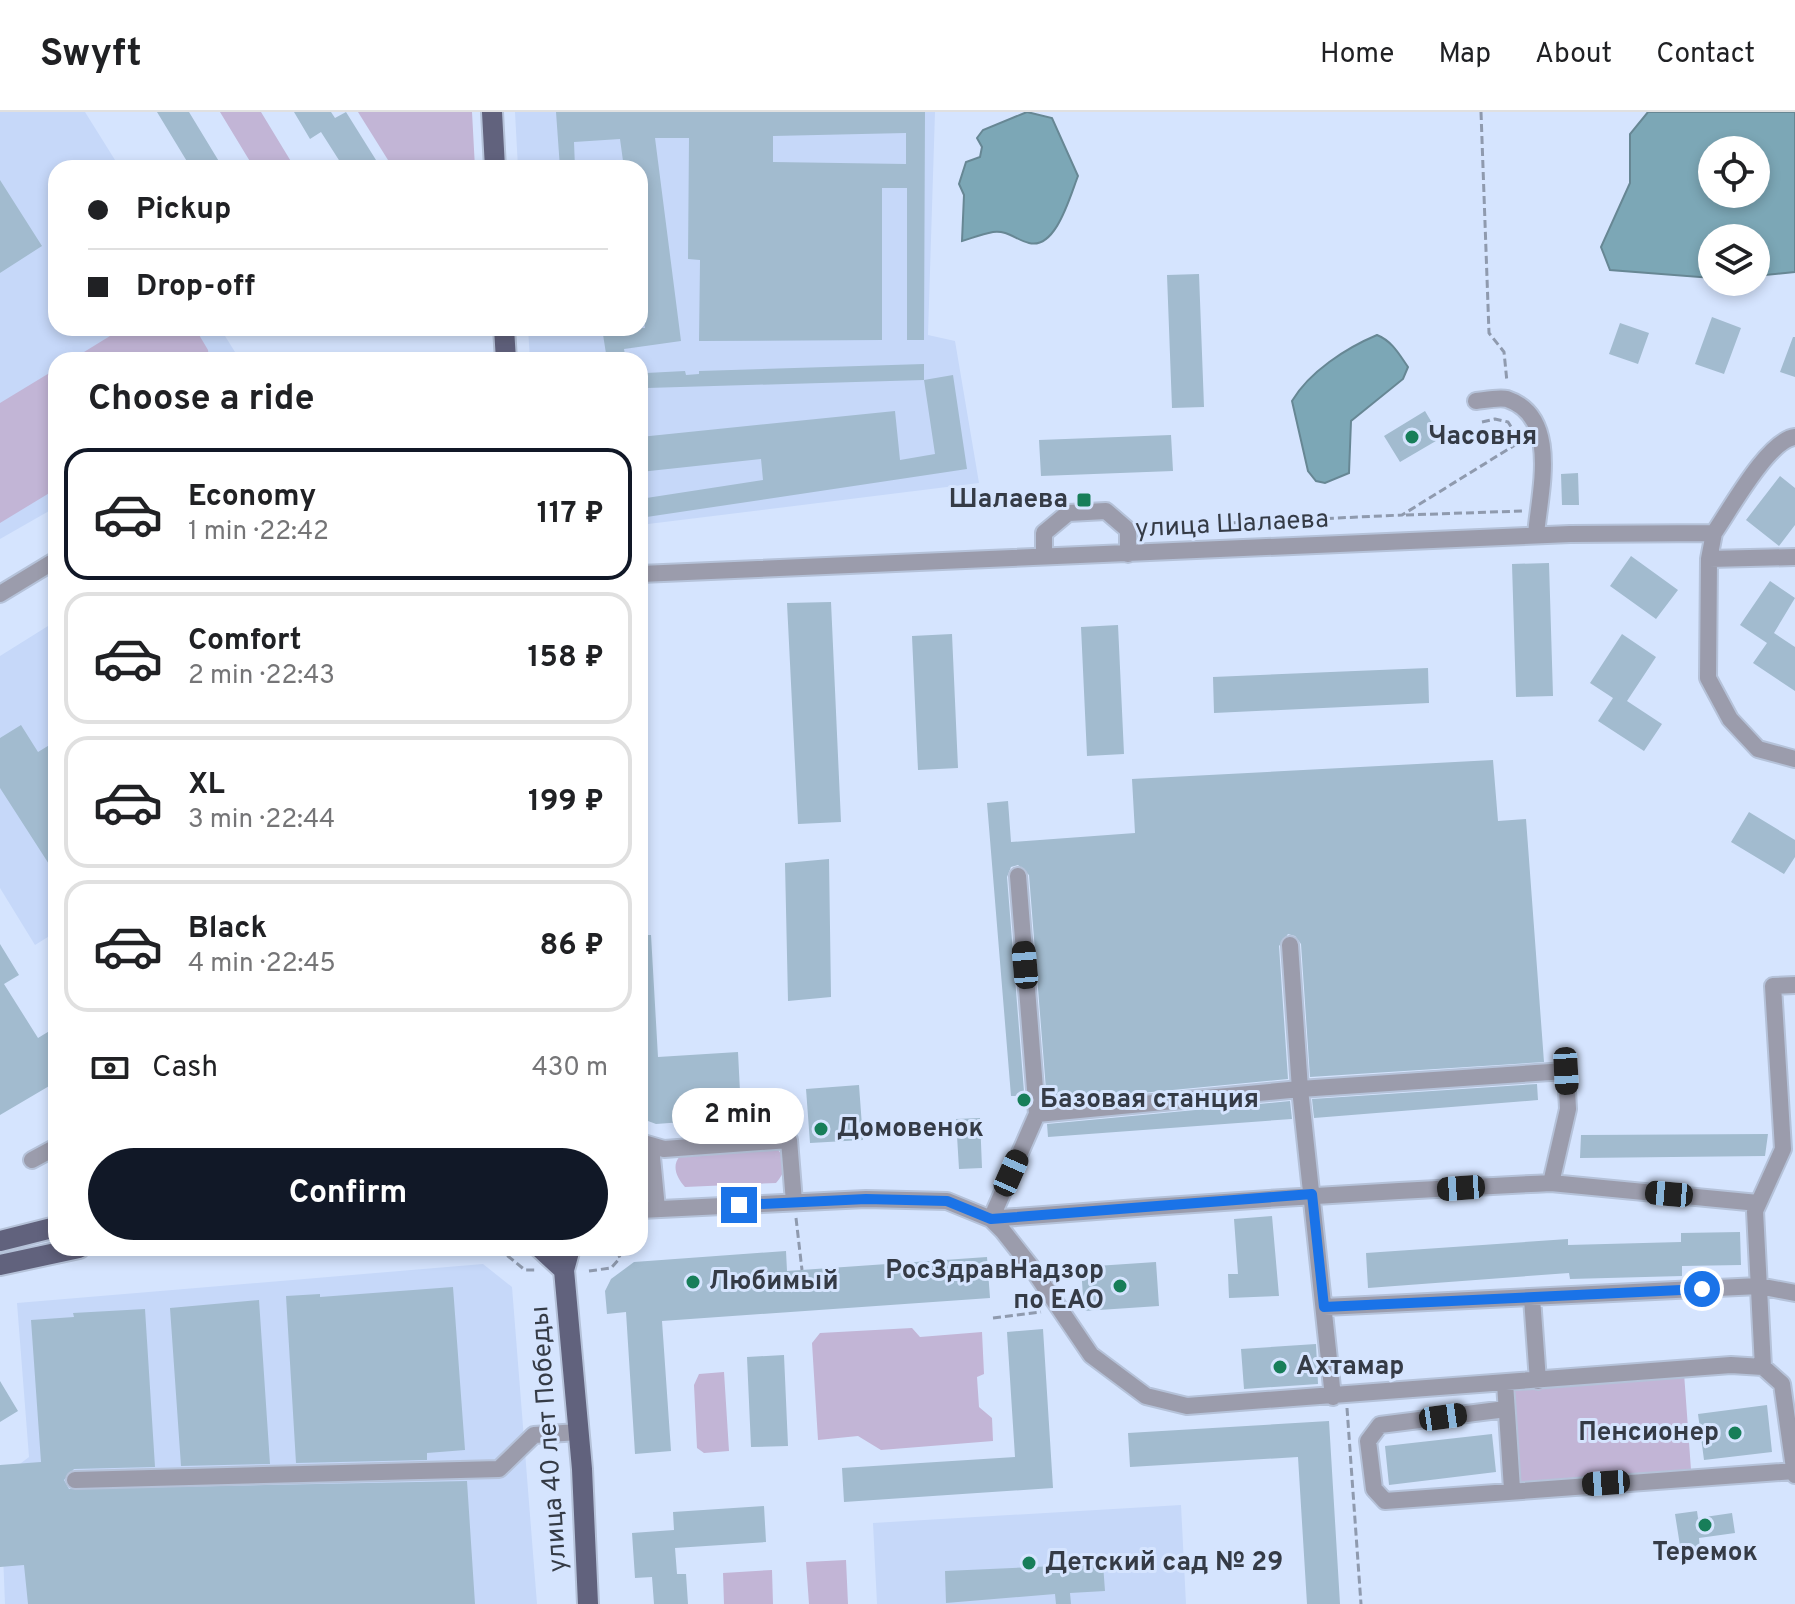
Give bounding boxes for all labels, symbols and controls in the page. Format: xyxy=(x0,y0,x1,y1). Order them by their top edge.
text: Swyft xyxy=(40,31,142,80)
text: Home xyxy=(1320,37,1394,73)
text: Map xyxy=(1438,37,1491,73)
text: About xyxy=(1535,37,1612,73)
text: Contact xyxy=(1656,37,1755,73)
map controls xyxy=(1698,136,1770,296)
button: locate xyxy=(1698,136,1770,208)
text: Pickup xyxy=(136,192,231,229)
button: layers xyxy=(1698,224,1770,296)
text: Drop-off xyxy=(136,269,255,306)
text: Choose a ride xyxy=(88,377,314,423)
place label: Часовня xyxy=(1428,421,1537,454)
marker: Часовня xyxy=(1403,428,1421,446)
icon: car xyxy=(92,478,164,550)
text: Economy xyxy=(188,479,316,516)
place label: Шалаева xyxy=(949,484,1068,517)
marker: Шалаева xyxy=(1075,491,1093,509)
text: 117 ₽ xyxy=(537,496,604,533)
street label: улица Шалаева xyxy=(1134,503,1330,547)
text: 1 min · 22:42 xyxy=(188,516,329,549)
icon: car xyxy=(92,622,164,694)
text: Comfort xyxy=(188,623,301,660)
text: 158 ₽ xyxy=(528,640,604,677)
text: 2 min · 22:43 xyxy=(188,660,335,693)
icon: car xyxy=(92,766,164,838)
text: XL xyxy=(188,767,225,804)
text: 199 ₽ xyxy=(528,784,604,821)
text: 3 min · 22:44 xyxy=(188,804,335,837)
icon: car xyxy=(92,910,164,982)
text: Black xyxy=(188,911,267,948)
text: 86 ₽ xyxy=(539,928,604,965)
car xyxy=(1011,940,1039,990)
text: 4 min · 22:45 xyxy=(188,948,336,981)
icon: cash xyxy=(88,1046,132,1090)
car xyxy=(1553,1046,1579,1096)
text: Cash xyxy=(152,1050,218,1087)
text: 430 m xyxy=(532,1052,608,1085)
place label: Базовая станция xyxy=(1040,1084,1259,1117)
callout: 2 min xyxy=(673,1089,805,1145)
marker: Базовая станция xyxy=(1015,1091,1033,1109)
text: 2 min xyxy=(704,1099,772,1132)
place label: Домовенок xyxy=(837,1113,984,1146)
marker: Домовенок xyxy=(812,1120,830,1138)
car xyxy=(990,1146,1032,1200)
button: Confirm xyxy=(88,1148,608,1240)
car xyxy=(1436,1174,1486,1202)
car xyxy=(1644,1180,1694,1208)
route end xyxy=(721,1187,757,1223)
place label: РосЗдравНадзор по ЕАО xyxy=(885,1255,1104,1318)
place label: Любимый xyxy=(709,1266,839,1299)
route start xyxy=(1684,1271,1720,1307)
marker: Любимый xyxy=(684,1273,702,1291)
marker: РосЗдравНадзор по ЕАО xyxy=(1111,1277,1129,1295)
street label: улица 40 лет Победы xyxy=(524,1305,576,1573)
place label: Ахтамар xyxy=(1296,1351,1404,1384)
marker: Ахтамар xyxy=(1271,1358,1289,1376)
car xyxy=(1418,1402,1468,1432)
place label: Пенсионер xyxy=(1578,1417,1719,1450)
marker: Пенсионер xyxy=(1726,1424,1744,1442)
car xyxy=(1581,1469,1631,1497)
marker: Теремок xyxy=(1696,1516,1714,1534)
place label: Теремок xyxy=(1652,1537,1758,1570)
place label: Детский сад № 29 xyxy=(1045,1547,1283,1580)
marker: Детский сад № 29 xyxy=(1020,1554,1038,1572)

